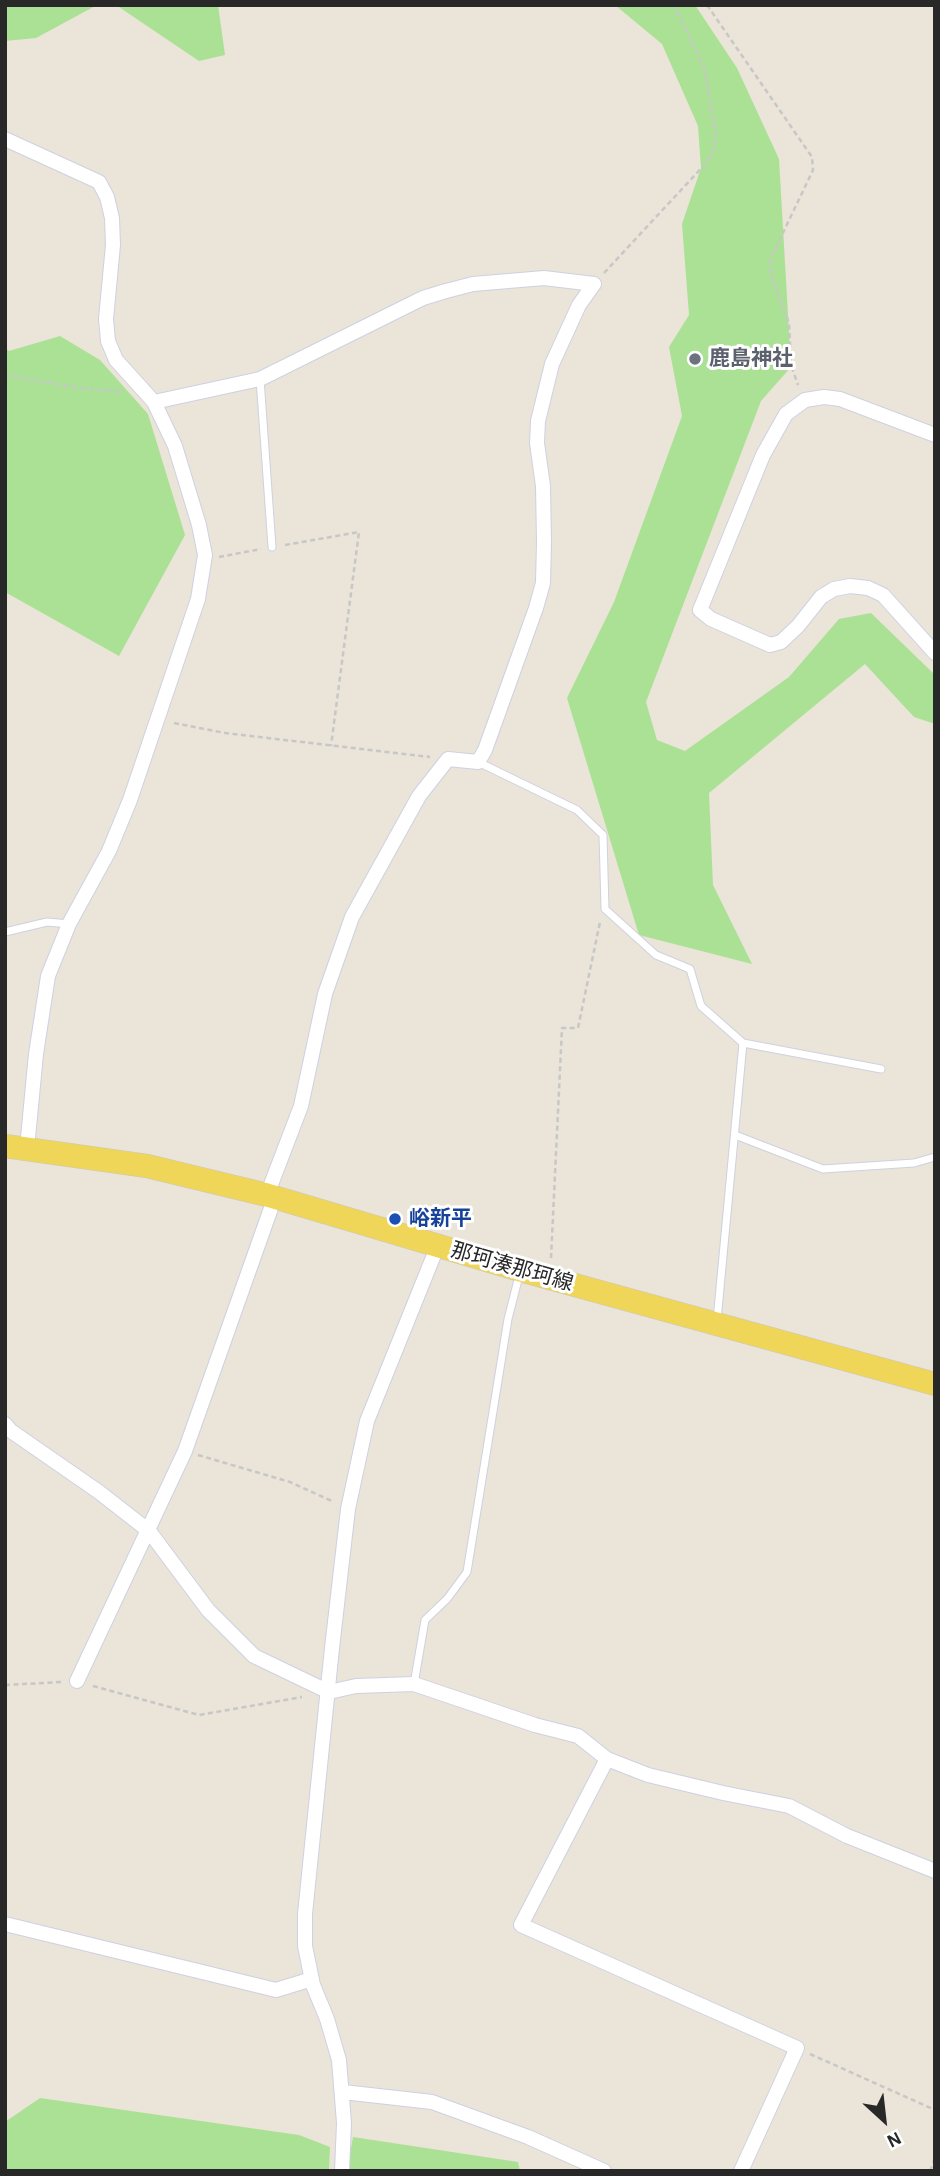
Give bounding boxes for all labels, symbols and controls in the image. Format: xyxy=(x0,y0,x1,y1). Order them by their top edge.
place label: 鹿島神社 xyxy=(709,346,793,372)
marker: 鹿島神社 xyxy=(687,351,703,367)
place label: 峪新平 xyxy=(409,1206,472,1232)
marker: 峪新平 xyxy=(387,1211,403,1227)
street label: 那珂湊那珂線 xyxy=(448,1238,576,1296)
north arrow xyxy=(849,2085,919,2155)
text: N xyxy=(884,2128,904,2151)

